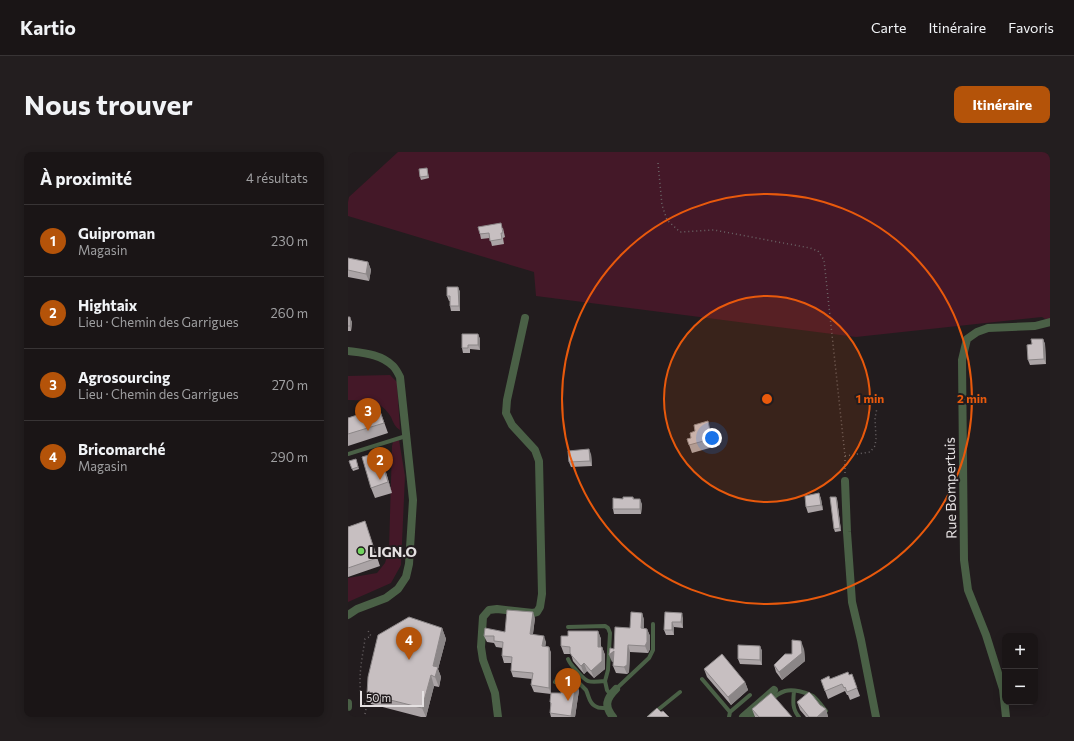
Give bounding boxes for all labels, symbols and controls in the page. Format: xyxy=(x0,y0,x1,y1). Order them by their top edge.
text: Kartio xyxy=(20,16,76,39)
text: Carte xyxy=(871,19,906,36)
text: Itinéraire xyxy=(928,19,986,36)
text: Favoris xyxy=(1008,19,1054,36)
button: Itinéraire xyxy=(954,86,1050,123)
text: Nous trouver xyxy=(24,87,193,121)
text: À proximité xyxy=(40,168,132,189)
text: 4 résultats xyxy=(246,170,308,186)
text: Guiproman xyxy=(78,224,155,242)
text: 1 xyxy=(50,233,56,249)
text: 230 m xyxy=(271,233,308,249)
text: Magasin xyxy=(78,242,128,258)
text: Hightaix xyxy=(78,296,137,314)
text: 2 xyxy=(49,305,57,321)
text: 260 m xyxy=(271,305,308,321)
text: Lieu · Chemin des Garrigues xyxy=(78,314,239,330)
text: Agrosourcing xyxy=(78,368,170,386)
text: 3 xyxy=(49,377,57,393)
text: 270 m xyxy=(272,377,308,393)
text: Lieu · Chemin des Garrigues xyxy=(78,386,239,402)
text: 1 min xyxy=(856,391,884,405)
text: 2 min xyxy=(957,391,987,405)
centre of rings xyxy=(760,392,774,406)
pin: 3 xyxy=(355,398,381,431)
your location xyxy=(702,428,722,448)
street label: Rue Bompertuis xyxy=(941,437,959,539)
text: Bricomarché xyxy=(78,440,165,458)
pin: 2 xyxy=(367,447,393,480)
text: 4 xyxy=(49,449,57,465)
text: 290 m xyxy=(271,449,308,465)
text: Magasin xyxy=(78,458,128,474)
place label: LIGN.O xyxy=(369,543,417,560)
marker: LIGN.O xyxy=(356,546,366,556)
pin: 4 xyxy=(396,627,422,660)
map controls xyxy=(1002,633,1038,705)
button: + xyxy=(1002,633,1038,669)
pin: 1 xyxy=(555,668,581,701)
button: − xyxy=(1002,669,1038,705)
scale bar xyxy=(360,689,424,708)
text: 50 m xyxy=(366,691,391,704)

